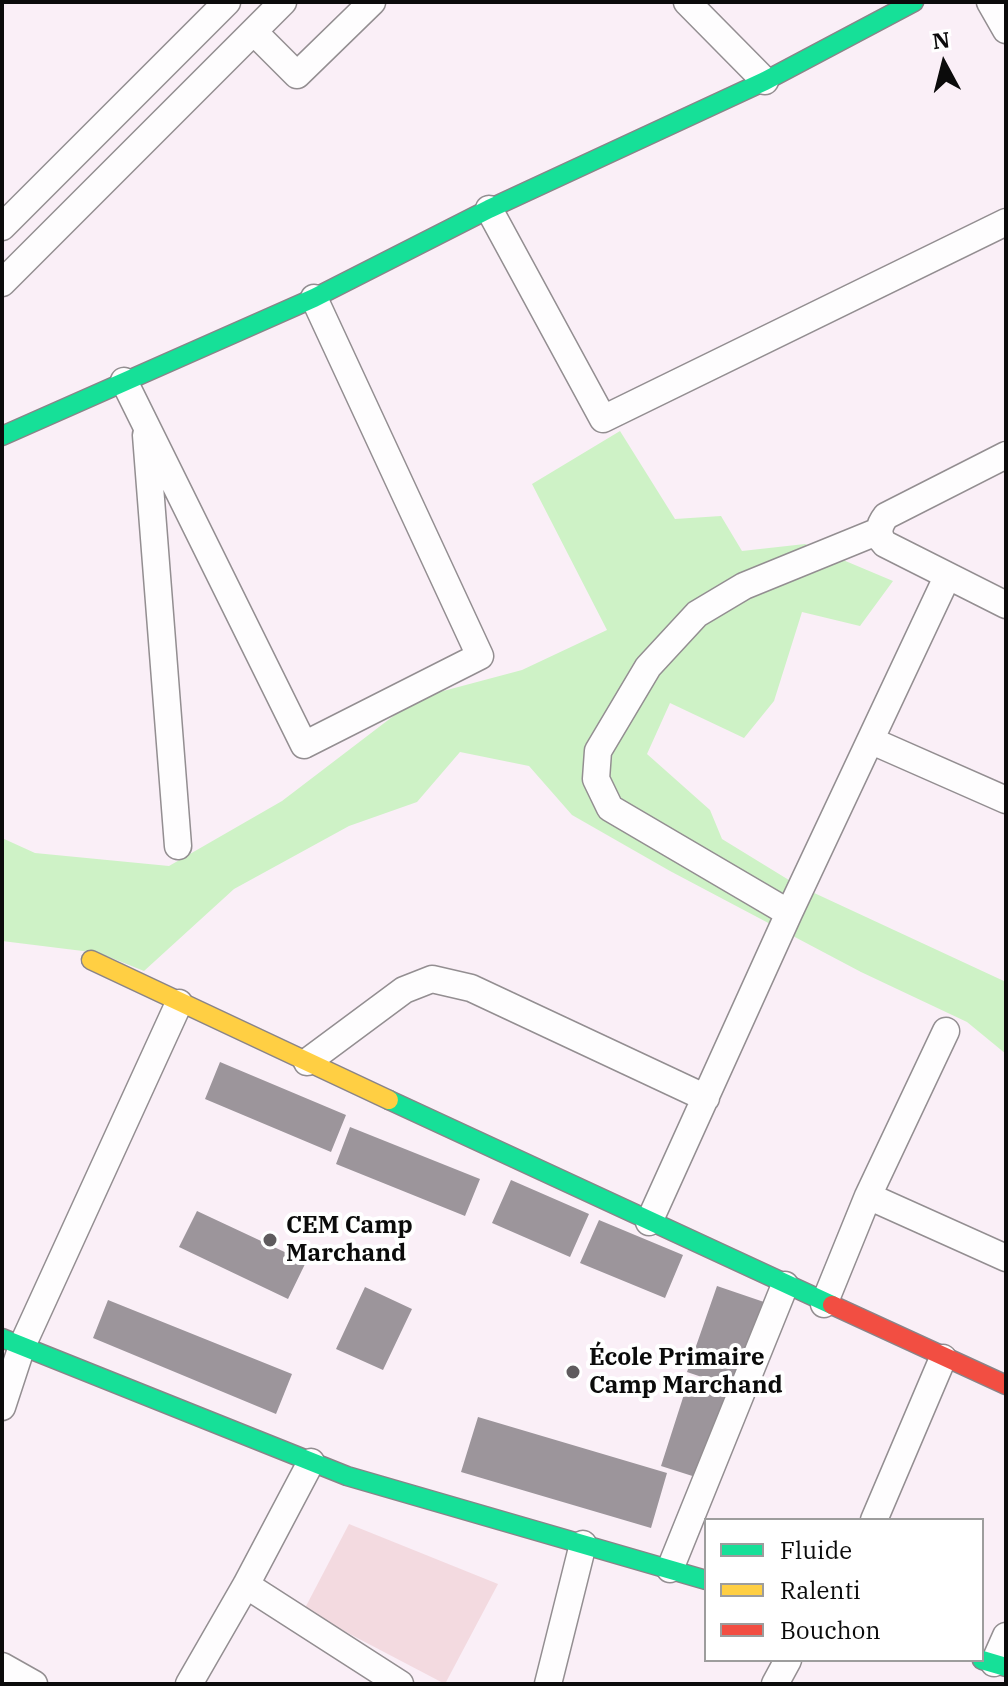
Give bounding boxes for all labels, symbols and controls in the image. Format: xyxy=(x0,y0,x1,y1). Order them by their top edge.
north arrow xyxy=(904,24,984,104)
text: N xyxy=(931,24,951,55)
place label: CEM Camp Marchand xyxy=(286,1212,413,1268)
marker: CEM Camp Marchand xyxy=(261,1231,279,1249)
place label: École Primaire Camp Marchand xyxy=(589,1344,783,1400)
marker: École Primaire Camp Marchand xyxy=(564,1363,582,1381)
legend xyxy=(704,1518,984,1662)
text: Fluide xyxy=(780,1534,852,1566)
text: Ralenti xyxy=(780,1574,861,1606)
text: Bouchon xyxy=(780,1614,881,1646)

